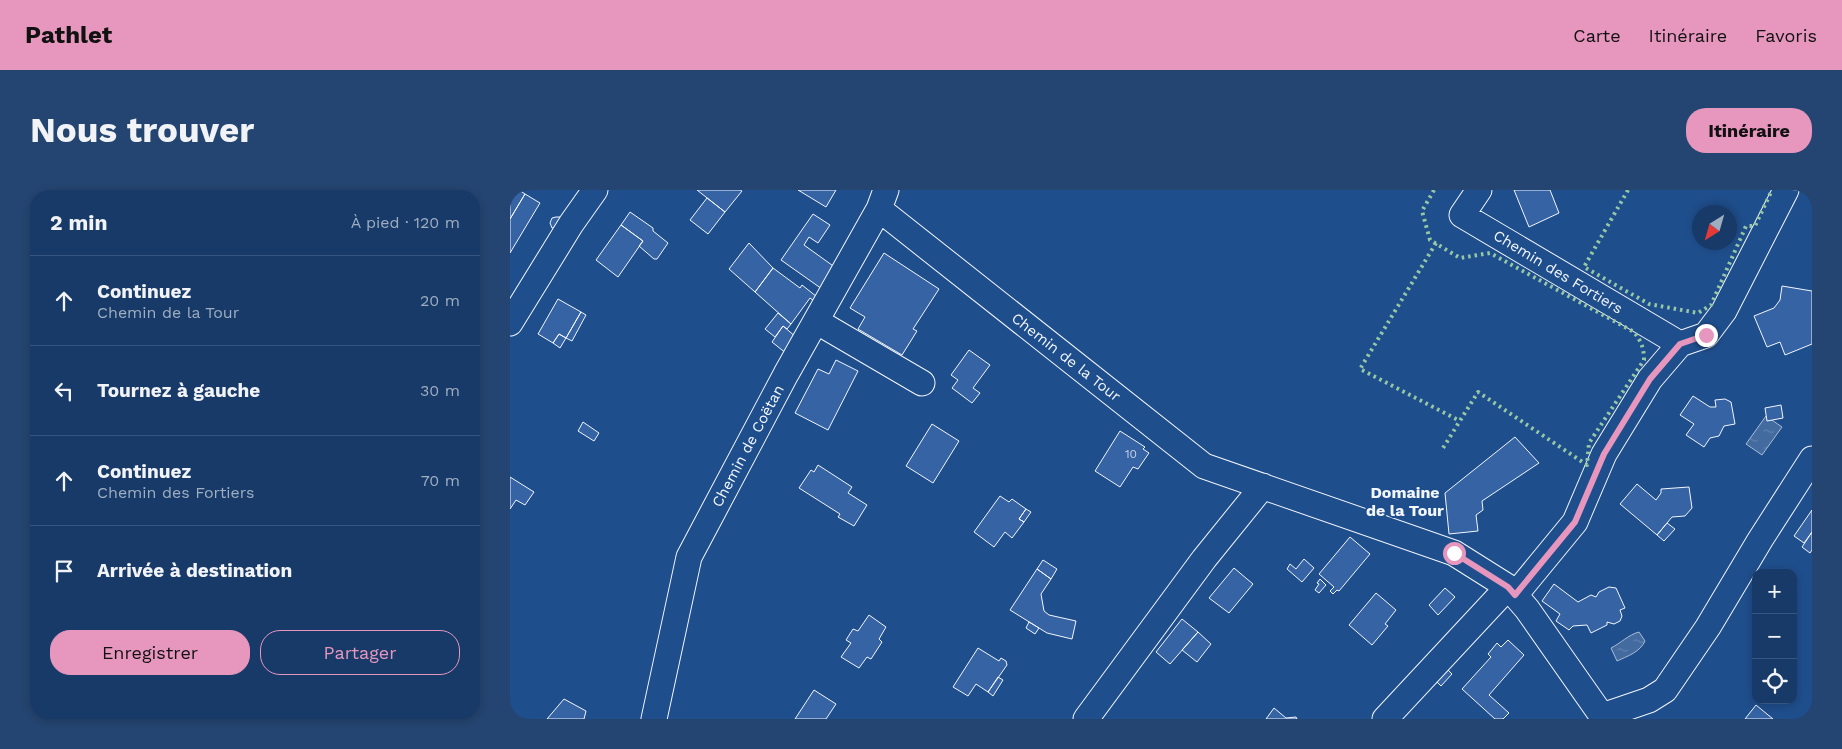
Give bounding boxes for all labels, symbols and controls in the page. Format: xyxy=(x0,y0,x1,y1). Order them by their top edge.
text: Pathlet xyxy=(25,21,112,49)
text: Carte xyxy=(1573,25,1621,46)
text: Itinéraire xyxy=(1649,25,1727,46)
text: Favoris xyxy=(1755,25,1817,46)
button: Itinéraire xyxy=(1686,108,1812,153)
text: Nous trouver xyxy=(30,109,254,151)
north arrow xyxy=(1692,205,1737,250)
text: 2 min xyxy=(50,210,107,235)
text: À pied · 120 m xyxy=(351,213,460,232)
street label: Chemin des Fortiers xyxy=(1490,226,1626,318)
text: Continuez xyxy=(97,280,191,303)
icon: ahead xyxy=(50,287,78,315)
text: 20 m xyxy=(420,291,460,310)
text: Chemin de la Tour xyxy=(97,303,239,322)
street label: Chemin de la Tour xyxy=(1008,309,1124,405)
route end xyxy=(1695,324,1718,347)
icon: left xyxy=(50,377,78,405)
text: Tournez à gauche xyxy=(97,379,260,402)
text: 30 m xyxy=(420,381,460,400)
street label: Chemin de Coëtan xyxy=(708,382,788,510)
house number: 10 xyxy=(1125,447,1137,461)
text: Continuez xyxy=(97,460,191,483)
icon: ahead xyxy=(50,467,78,495)
text: 70 m xyxy=(421,471,460,490)
text: Chemin des Fortiers xyxy=(97,483,254,502)
district label: Domaine de la Tour xyxy=(1366,483,1444,520)
route start xyxy=(1443,542,1466,565)
icon: arrive xyxy=(50,557,78,585)
text: Arrivée à destination xyxy=(97,559,292,582)
map controls xyxy=(1752,569,1797,704)
button: + xyxy=(1752,569,1797,614)
button: − xyxy=(1752,614,1797,659)
button: Enregistrer xyxy=(50,630,250,675)
button: Partager xyxy=(260,630,460,675)
button: locate xyxy=(1752,659,1797,704)

